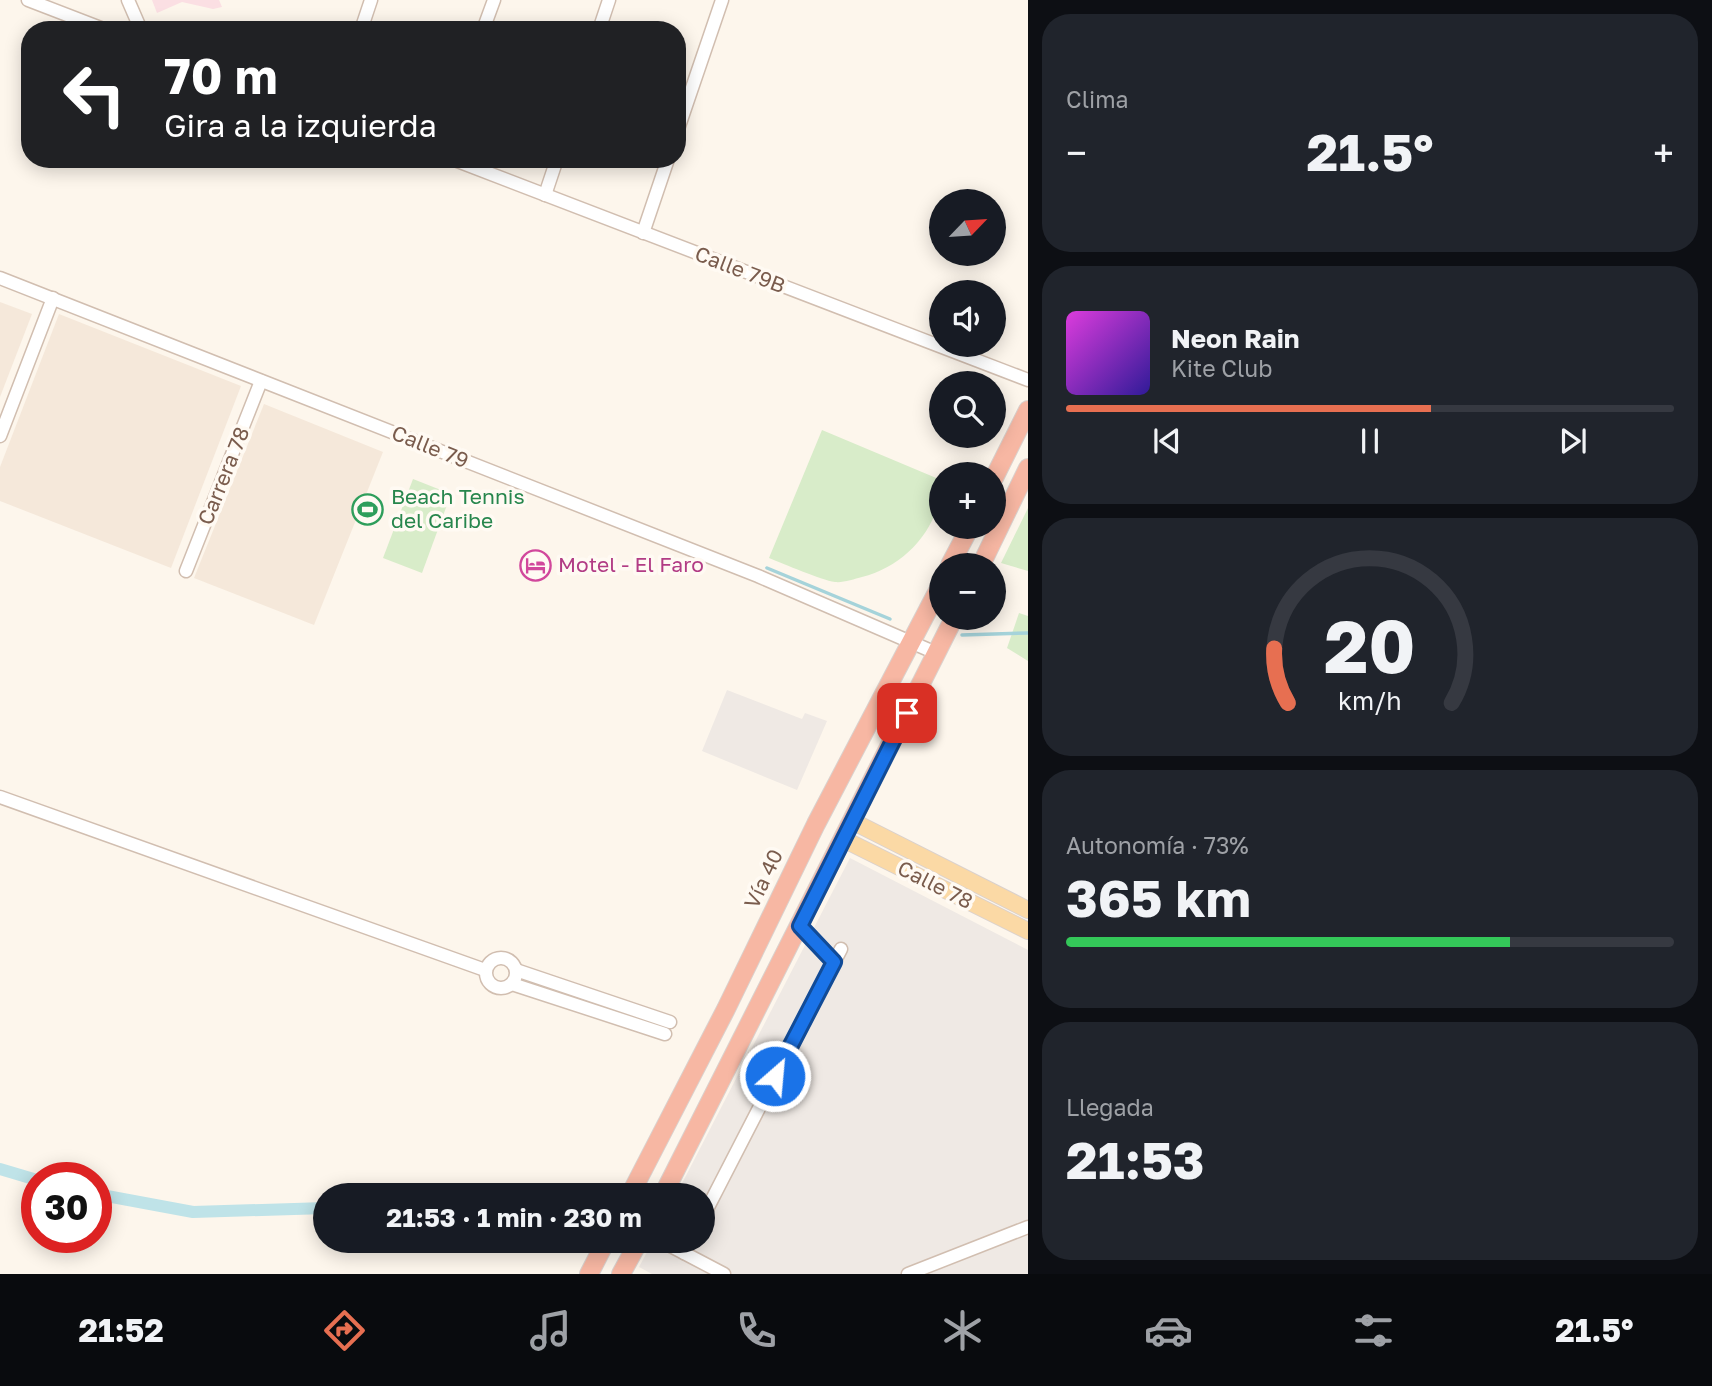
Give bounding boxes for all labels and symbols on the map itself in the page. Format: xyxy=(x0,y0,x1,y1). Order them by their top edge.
north arrow xyxy=(929,189,1006,266)
street label: Calle 79B xyxy=(691,240,789,298)
street label: Calle 79 xyxy=(388,419,473,473)
street label: Carrera 78 xyxy=(192,423,255,528)
place label: Beach Tennis del Caribe xyxy=(391,483,525,533)
sports icon: Beach Tennis del Caribe xyxy=(351,492,385,526)
hotel icon: Motel - El Faro xyxy=(518,548,552,582)
place label: Motel - El Faro xyxy=(558,551,704,577)
pin xyxy=(877,683,937,743)
street label: Vía 40 xyxy=(738,845,788,912)
street label: Calle 78 xyxy=(894,854,977,914)
position arrow xyxy=(738,1039,812,1113)
speed limit sign: 30 xyxy=(21,1162,112,1253)

